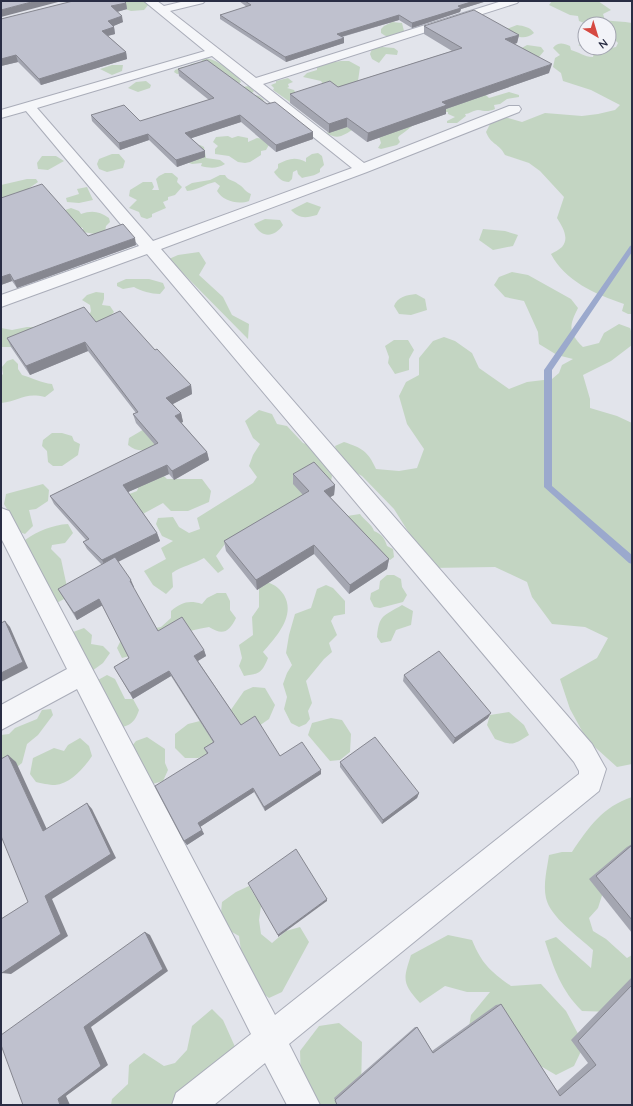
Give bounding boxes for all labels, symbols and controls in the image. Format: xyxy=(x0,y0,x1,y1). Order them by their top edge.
north arrow xyxy=(577,16,617,56)
text: N xyxy=(596,36,611,52)

